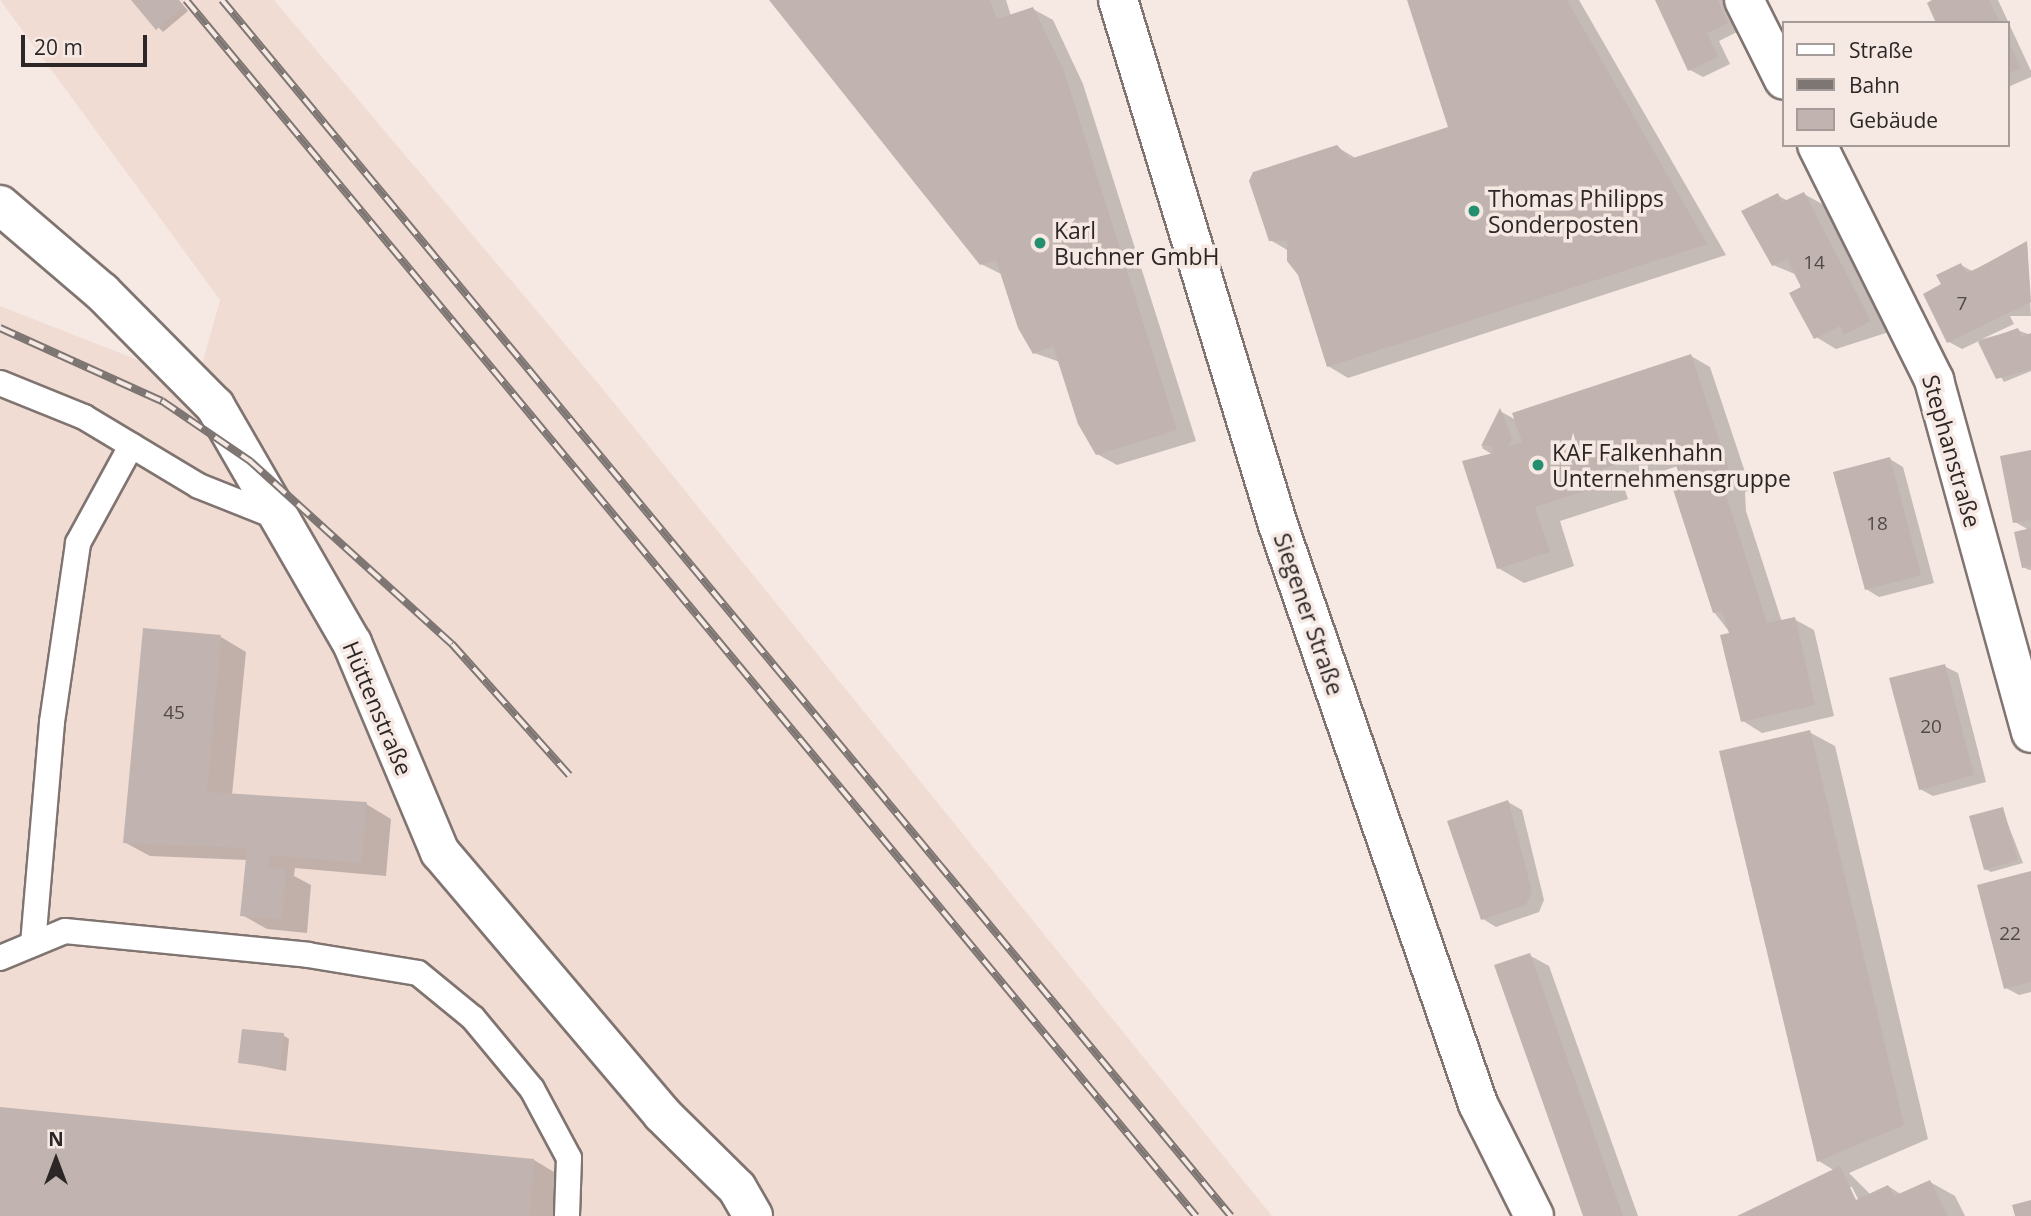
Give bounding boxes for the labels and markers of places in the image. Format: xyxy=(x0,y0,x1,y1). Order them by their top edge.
place label: Thomas Philipps Sonderposten xyxy=(1488,184,1664,238)
marker: Thomas Philipps Sonderposten xyxy=(1466,203,1482,219)
place label: Karl Buchner GmbH xyxy=(1054,216,1220,270)
marker: Karl Buchner GmbH xyxy=(1032,235,1048,251)
place label: KAF Falkenhahn Unternehmensgruppe xyxy=(1552,438,1791,492)
marker: KAF Falkenhahn Unternehmensgruppe xyxy=(1530,457,1546,473)

